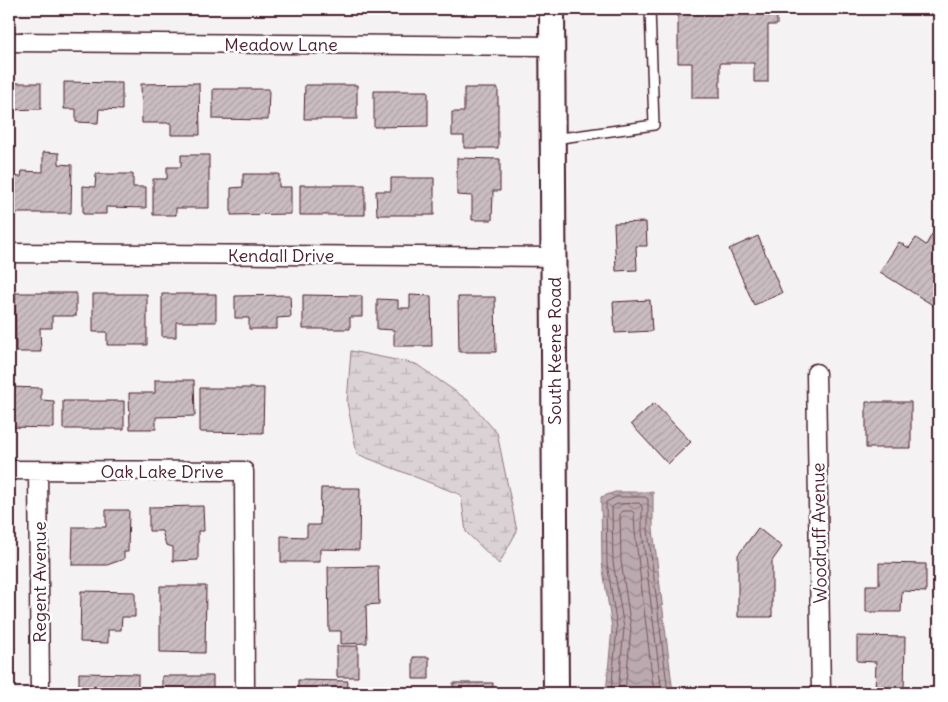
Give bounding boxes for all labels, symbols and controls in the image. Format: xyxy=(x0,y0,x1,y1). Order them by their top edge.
street label: Meadow Lane xyxy=(224,33,338,56)
street label: Kendall Drive xyxy=(228,244,334,267)
street label: South Keene Road xyxy=(543,277,566,425)
street label: Oak Lake Drive xyxy=(100,460,224,483)
street label: Woodruff Avenue xyxy=(806,462,832,604)
street label: Regent Avenue xyxy=(28,521,51,643)

